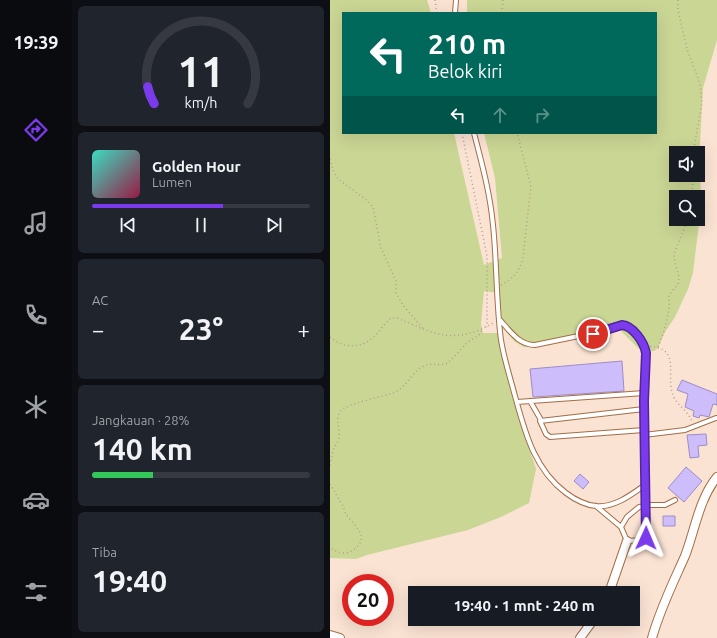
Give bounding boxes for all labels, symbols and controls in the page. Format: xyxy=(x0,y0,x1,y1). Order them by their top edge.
icon: left xyxy=(362,28,414,80)
text: 210 m xyxy=(428,28,506,59)
text: 19:39 xyxy=(13,32,59,52)
text: 11 xyxy=(178,48,224,95)
text: Belok kiri xyxy=(428,61,502,81)
text: km/h xyxy=(185,95,217,111)
icon: left xyxy=(447,104,469,126)
icon: ahead xyxy=(489,104,511,126)
icon: right xyxy=(531,104,553,126)
icon: directions xyxy=(22,116,50,144)
map controls xyxy=(669,146,705,226)
button: sound xyxy=(669,146,705,182)
text: Golden Hour xyxy=(152,158,241,175)
text: Lumen xyxy=(152,175,192,189)
button: search xyxy=(669,190,705,226)
icon: music xyxy=(22,209,50,237)
icon: previous xyxy=(117,214,139,236)
icon: pause xyxy=(190,214,212,236)
icon: next xyxy=(263,214,285,236)
text: AC xyxy=(92,293,108,307)
icon: phone xyxy=(22,301,50,329)
text: 23° xyxy=(179,312,223,346)
text: − xyxy=(92,317,104,342)
text: + xyxy=(298,317,310,342)
pin xyxy=(576,317,610,351)
icon: arrive xyxy=(582,323,604,345)
icon: climate xyxy=(22,393,50,421)
text: Jangkauan · 28% xyxy=(92,413,190,427)
text: 140 km xyxy=(92,432,193,466)
icon: car xyxy=(22,486,50,514)
position arrow xyxy=(625,517,667,559)
text: Tiba xyxy=(92,545,117,559)
text: 19:40 xyxy=(92,564,167,598)
speed limit sign: 20 xyxy=(342,574,394,626)
icon: filters xyxy=(22,578,50,606)
text: 19:40 · 1 mnt · 240 m xyxy=(453,597,595,614)

